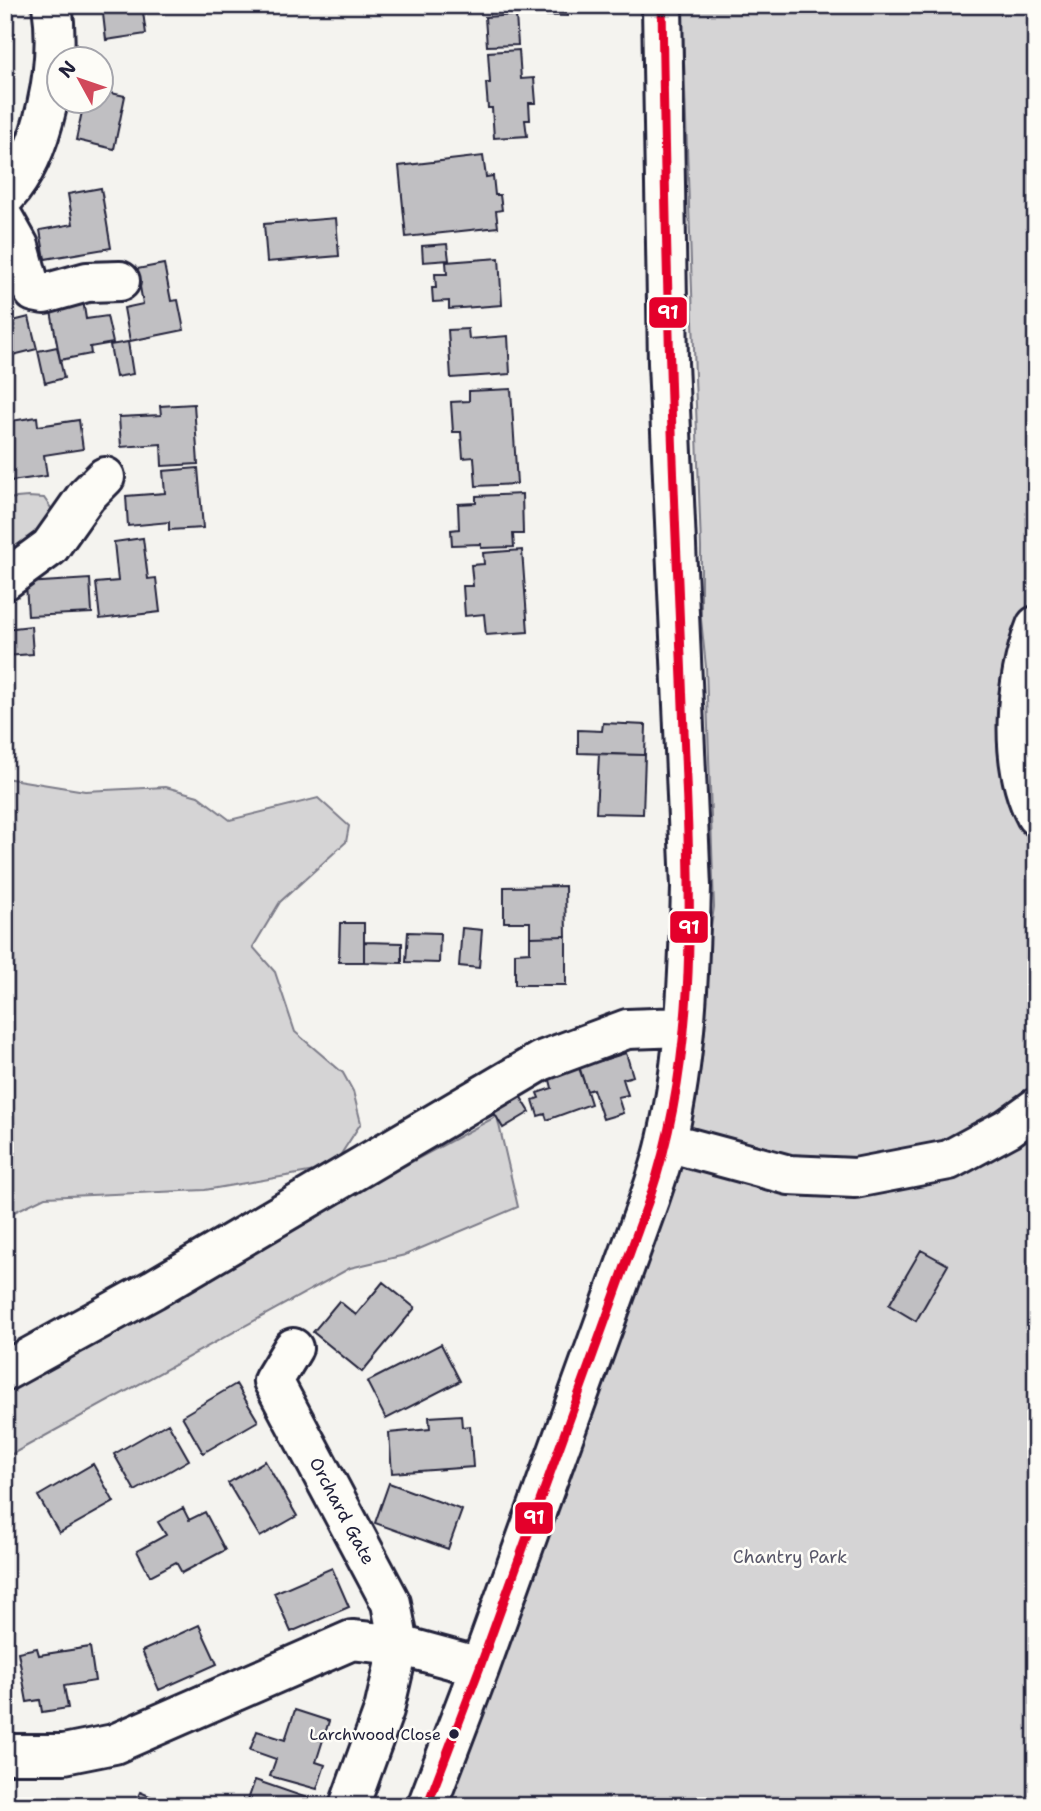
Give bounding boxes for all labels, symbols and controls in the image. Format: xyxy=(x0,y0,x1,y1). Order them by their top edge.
north arrow xyxy=(46,46,116,116)
text: N xyxy=(53,56,82,83)
line badge: 91 xyxy=(648,296,688,329)
text: 91 xyxy=(657,300,679,325)
line badge: 91 xyxy=(669,910,709,944)
text: 91 xyxy=(678,915,700,940)
street label: Orchard Gate xyxy=(304,1453,380,1569)
line badge: 91 xyxy=(514,1501,554,1535)
text: 91 xyxy=(523,1505,545,1530)
park label: Chantry Park xyxy=(733,1545,847,1569)
place label: Larchwood Close xyxy=(309,1724,441,1745)
marker: Larchwood Close xyxy=(447,1727,461,1741)

